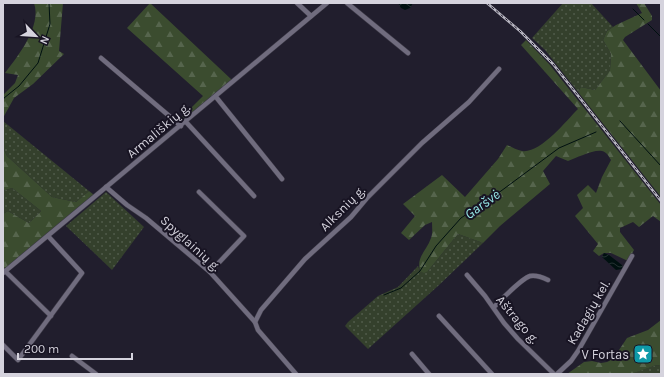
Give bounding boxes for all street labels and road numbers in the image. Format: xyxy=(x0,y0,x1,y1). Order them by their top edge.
street label: Armališkių g. xyxy=(124,100,193,161)
street label: Alksnių g. xyxy=(317,183,368,234)
street label: Spyglainių g. xyxy=(157,212,224,274)
street label: Kadagių kel. xyxy=(564,277,613,347)
street label: Aštrago g. xyxy=(493,292,542,346)

